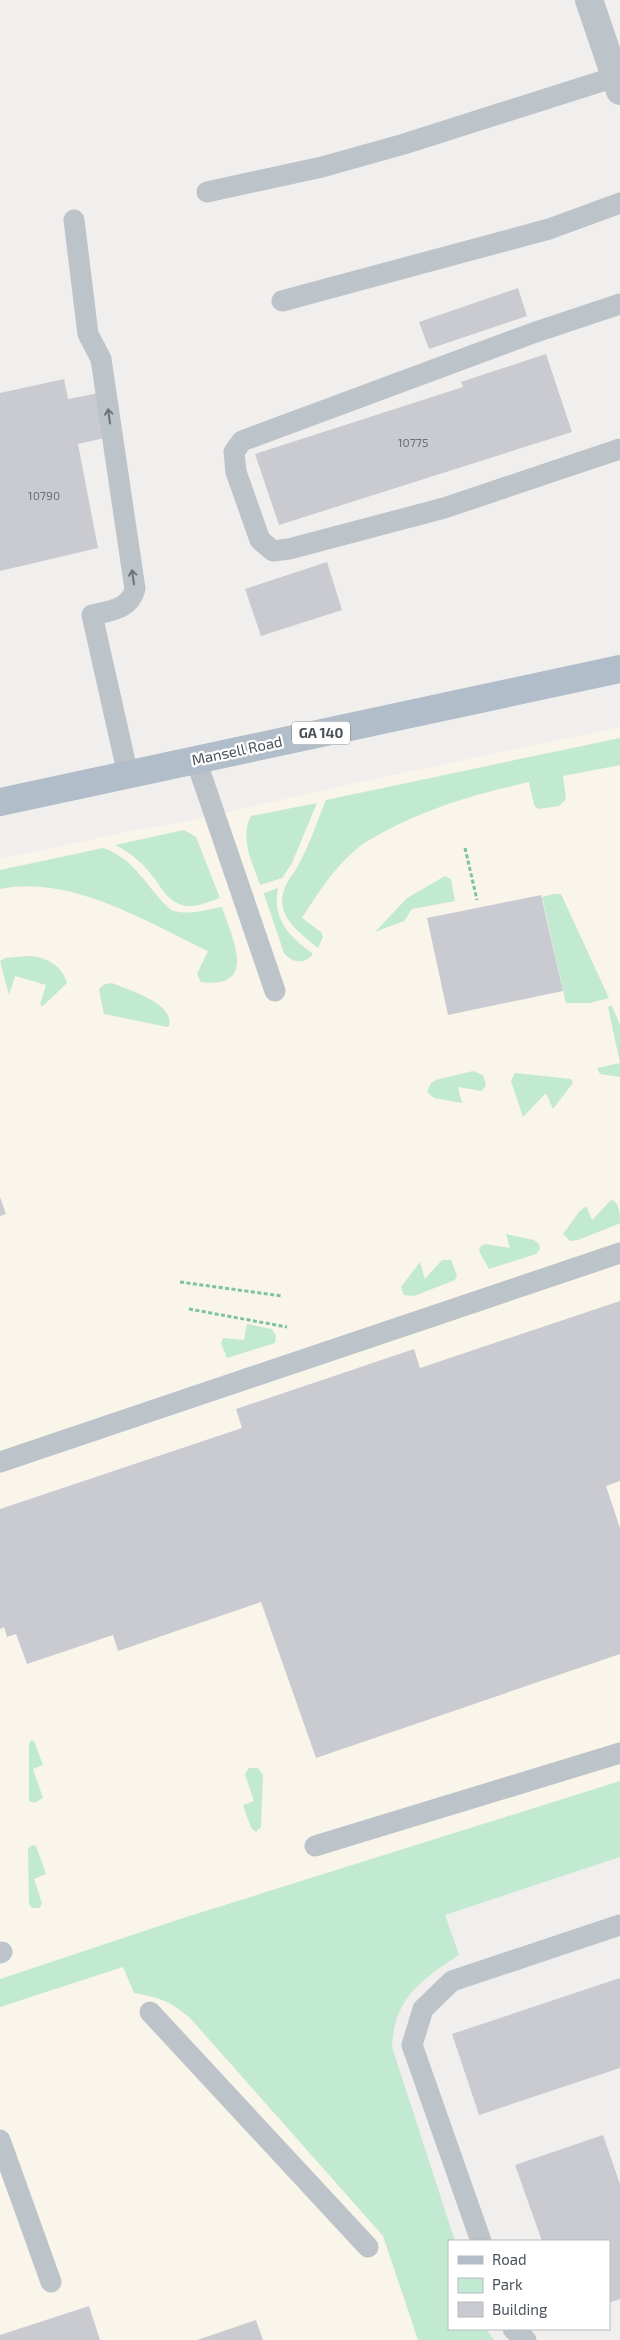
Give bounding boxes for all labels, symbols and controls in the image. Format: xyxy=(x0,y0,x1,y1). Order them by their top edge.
one-way arrow xyxy=(104,409,114,425)
house number: 10775 xyxy=(398,435,428,449)
house number: 10790 xyxy=(28,488,60,502)
one-way arrow xyxy=(128,569,138,585)
road number: GA 140 xyxy=(292,721,350,744)
street label: Mansell Road xyxy=(190,732,284,768)
legend xyxy=(448,2240,610,2330)
text: Road xyxy=(492,2250,527,2268)
text: Park xyxy=(492,2275,523,2293)
text: Building xyxy=(492,2300,548,2318)

